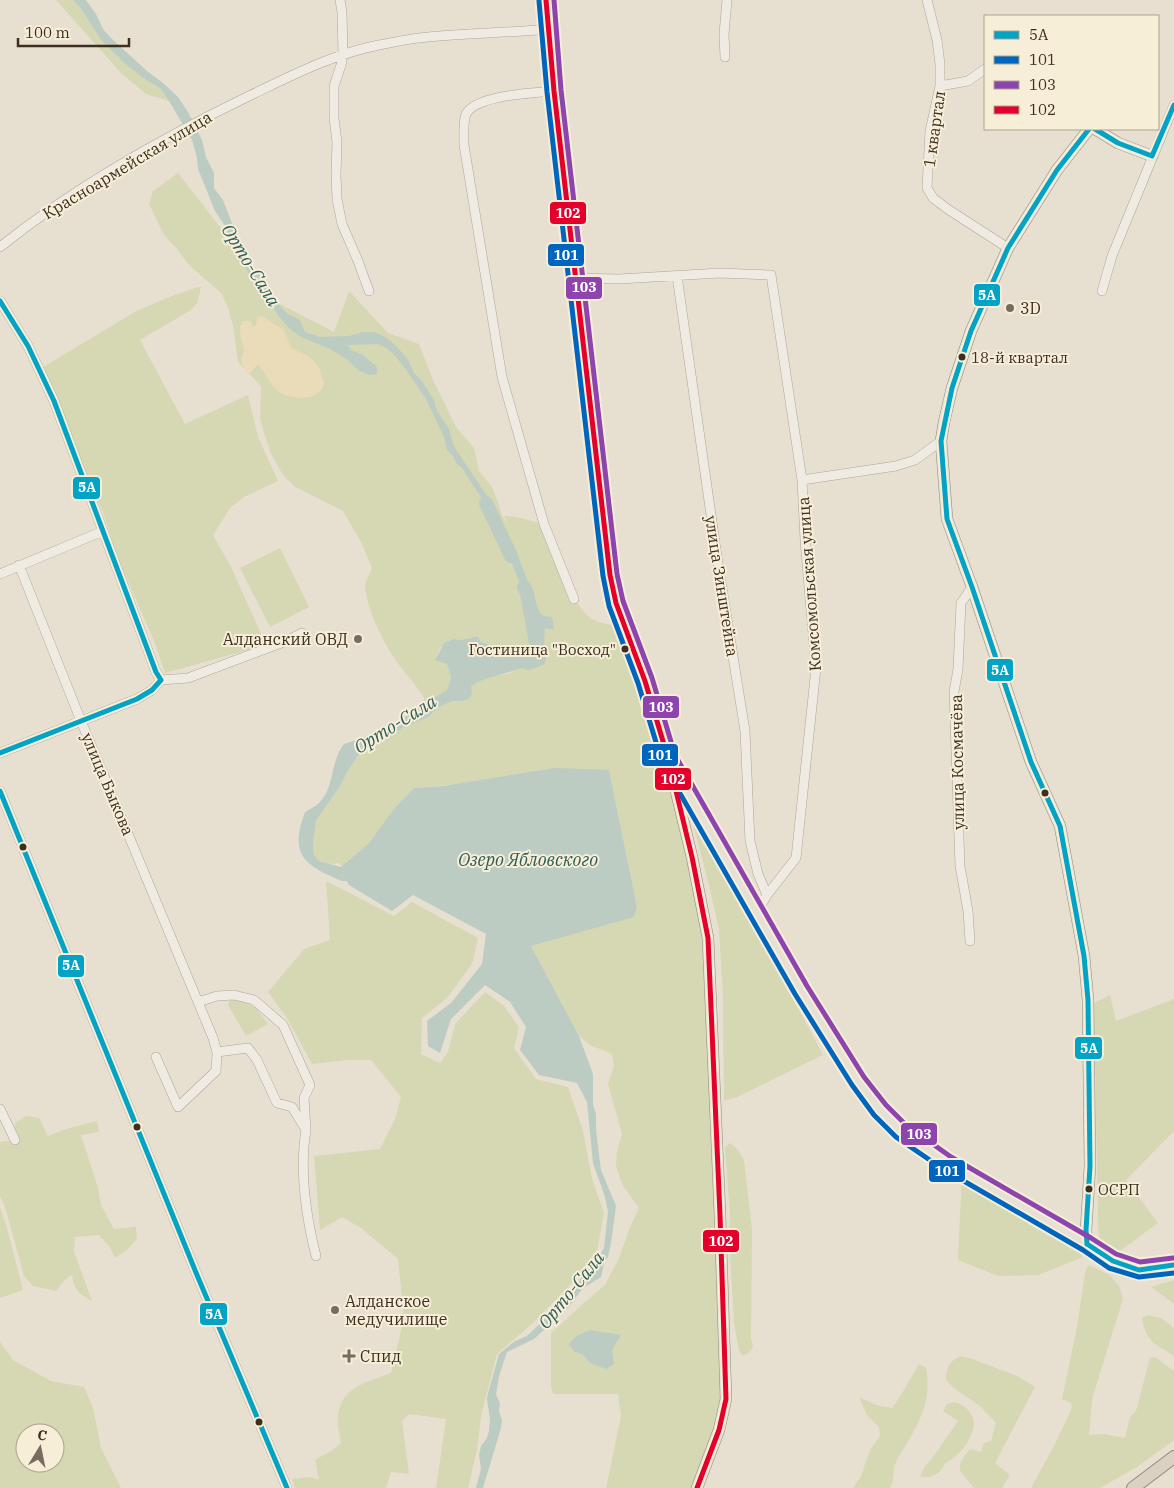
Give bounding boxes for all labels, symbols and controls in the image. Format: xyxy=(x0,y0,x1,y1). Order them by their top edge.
scale bar xyxy=(18,15,129,47)
legend xyxy=(984,15,1159,130)
text: 100 m xyxy=(25,23,70,42)
text: 5А xyxy=(1029,25,1049,44)
text: 101 xyxy=(1029,50,1056,69)
text: 103 xyxy=(1029,75,1056,94)
street label: 1 квартал xyxy=(919,89,949,169)
text: 102 xyxy=(1029,100,1056,119)
street label: Красноармейская улица xyxy=(39,106,215,223)
line badge: 102 xyxy=(549,201,587,225)
text: 102 xyxy=(555,204,581,222)
water label: Орто-Сала xyxy=(217,219,286,311)
line badge: 101 xyxy=(547,243,585,267)
text: 101 xyxy=(553,246,579,264)
line badge: 103 xyxy=(565,276,603,300)
text: 103 xyxy=(571,278,597,296)
line badge: 5А xyxy=(973,283,1001,307)
text: 5А xyxy=(978,286,996,304)
place label: 3D xyxy=(1020,298,1041,318)
marker: 3D xyxy=(1004,302,1016,314)
place label: 18-й квартал xyxy=(971,348,1068,367)
marker: 18-й квартал xyxy=(957,352,967,362)
line badge: 5А xyxy=(72,476,101,500)
text: 5А xyxy=(78,478,96,496)
street label: Комсомольская улица xyxy=(793,496,825,672)
street label: улица Зинштейна xyxy=(701,514,743,658)
place label: Алданский ОВД xyxy=(223,629,348,649)
marker: Алданский ОВД xyxy=(352,633,364,645)
place label: Гостиница "Восход" xyxy=(469,640,616,659)
marker: Гостиница "Восход" xyxy=(620,644,630,654)
line badge: 5А xyxy=(986,658,1014,682)
text: 5А xyxy=(991,661,1009,679)
water label: Орто-Сала xyxy=(349,689,441,758)
street label: улица Космачёва xyxy=(946,694,968,830)
line badge: 103 xyxy=(642,695,680,719)
text: 103 xyxy=(648,698,674,716)
street label: улица Быкова xyxy=(77,730,139,839)
line badge: 101 xyxy=(641,743,679,767)
text: 101 xyxy=(647,746,673,764)
line badge: 102 xyxy=(654,767,692,791)
text: 102 xyxy=(660,770,686,788)
unlabelled marker xyxy=(1040,788,1050,798)
unlabelled marker xyxy=(18,842,28,852)
water label: Озеро Ябловского xyxy=(458,848,598,871)
line badge: 5А xyxy=(57,954,85,978)
text: 5А xyxy=(62,956,80,974)
line badge: 5А xyxy=(1074,1036,1103,1060)
text: 5А xyxy=(1080,1039,1098,1057)
unlabelled marker xyxy=(132,1122,142,1132)
line badge: 103 xyxy=(900,1122,938,1146)
text: 103 xyxy=(906,1125,932,1143)
line badge: 101 xyxy=(928,1159,966,1183)
text: 101 xyxy=(934,1162,960,1180)
place label: ОСРП xyxy=(1098,1180,1140,1199)
marker: ОСРП xyxy=(1084,1184,1094,1194)
line badge: 102 xyxy=(702,1229,740,1253)
text: 102 xyxy=(708,1232,734,1250)
water label: Орто-Сала xyxy=(533,1246,609,1333)
place label: Алданское медучилище xyxy=(345,1291,447,1329)
line badge: 5А xyxy=(199,1302,228,1326)
marker: Алданское медучилище xyxy=(329,1304,341,1316)
text: 5А xyxy=(205,1305,223,1323)
place label: Спид xyxy=(360,1346,402,1366)
marker: Спид xyxy=(342,1349,356,1363)
unlabelled marker xyxy=(254,1417,264,1427)
north arrow xyxy=(15,1423,65,1473)
text: С xyxy=(36,1426,48,1445)

